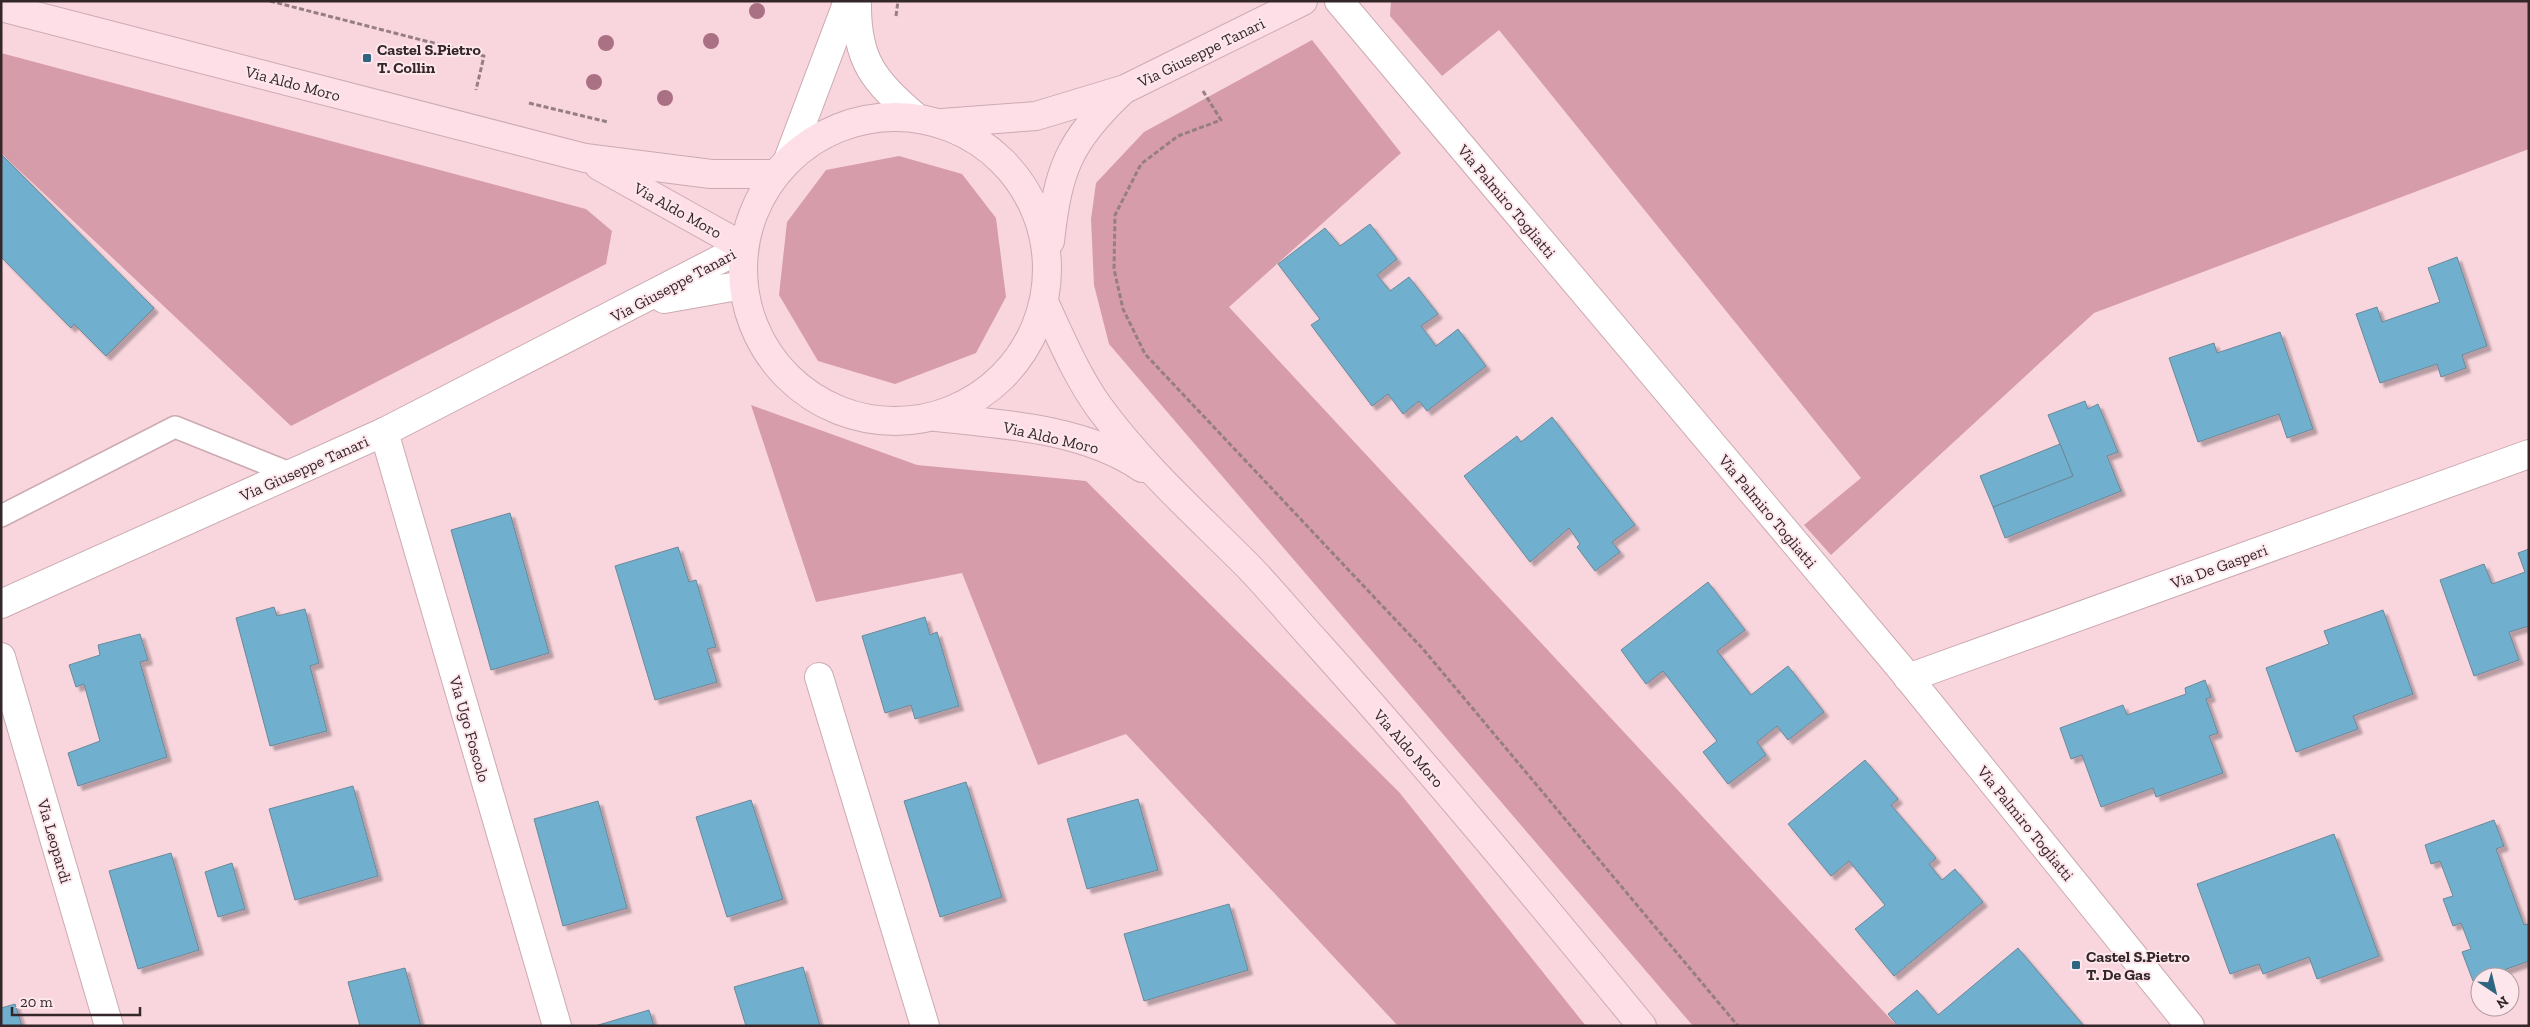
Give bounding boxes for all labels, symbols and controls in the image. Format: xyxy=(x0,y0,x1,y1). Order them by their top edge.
street label: Via Giuseppe Tanari xyxy=(1134,13,1268,92)
place label: Castel S.Pietro T. Collin xyxy=(377,40,481,77)
marker: Castel S.Pietro T. Collin xyxy=(361,52,373,64)
street label: Via Aldo Moro xyxy=(242,61,342,105)
street label: Via Palmiro Togliatti xyxy=(1453,140,1560,262)
street label: Via Aldo Moro xyxy=(630,178,725,242)
street label: Via Giuseppe Tanari xyxy=(607,244,739,327)
street label: Via Aldo Moro xyxy=(1000,417,1101,458)
street label: Via Giuseppe Tanari xyxy=(236,431,372,506)
street label: Via Palmiro Togliatti xyxy=(1714,450,1821,572)
street label: Via De Gasperi xyxy=(2167,540,2271,593)
street label: Via Ugo Foscolo xyxy=(445,673,494,784)
street label: Via Aldo Moro xyxy=(1369,705,1448,791)
street label: Via Palmiro Togliatti xyxy=(1973,761,2078,885)
street label: Via Leopardi xyxy=(33,796,76,886)
place label: Castel S.Pietro T. De Gas xyxy=(2086,947,2190,984)
marker: Castel S.Pietro T. De Gas xyxy=(2070,959,2082,971)
north arrow xyxy=(2470,967,2520,1017)
scale bar xyxy=(12,984,140,1016)
text: N xyxy=(2493,992,2511,1012)
text: 20 m xyxy=(20,993,53,1011)

